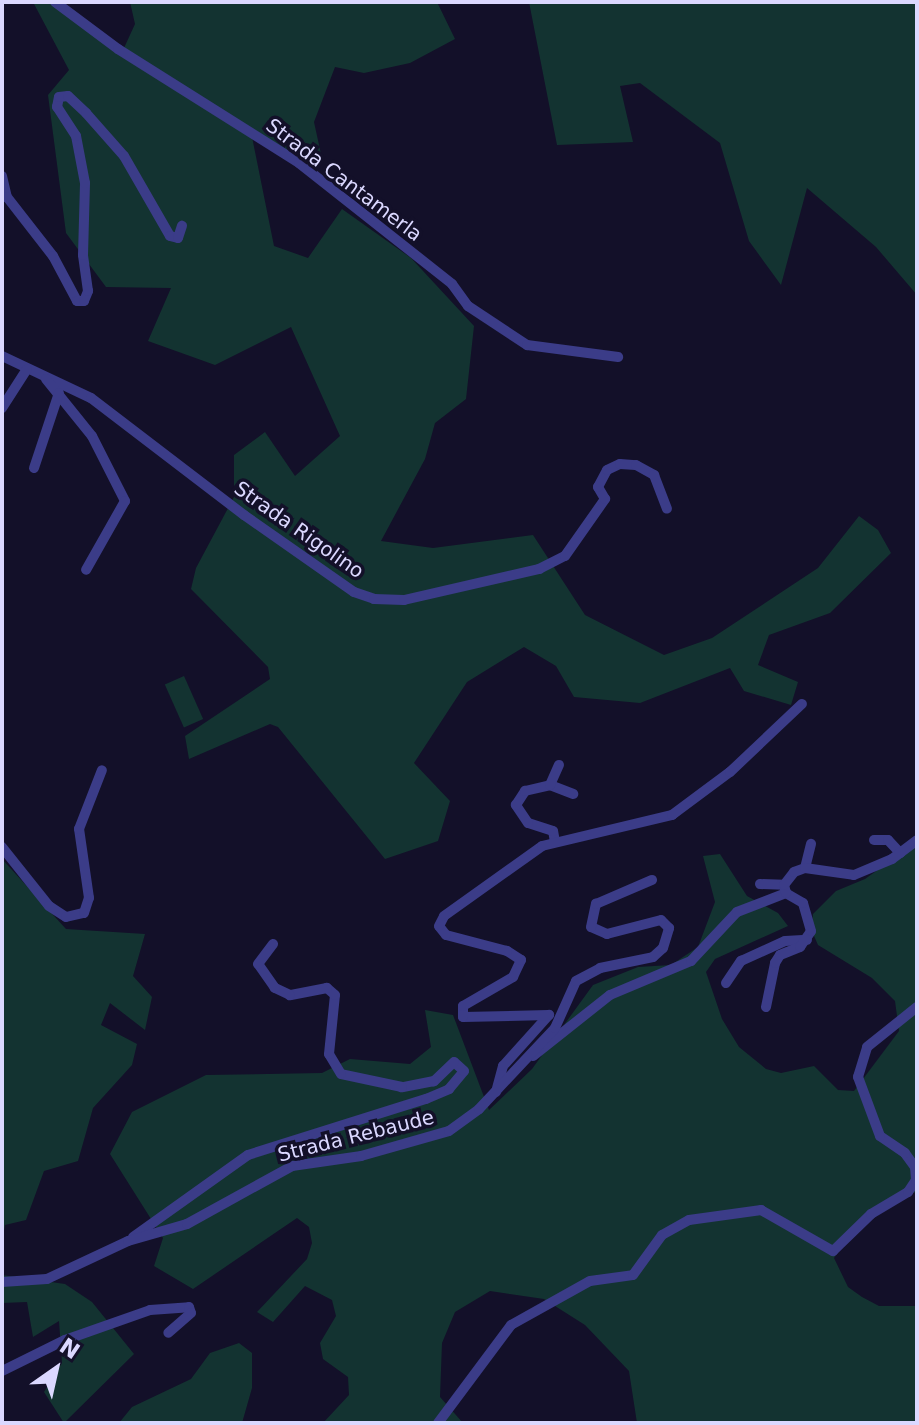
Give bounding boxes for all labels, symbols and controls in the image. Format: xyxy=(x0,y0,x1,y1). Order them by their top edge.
street label: Strada Cantamerla xyxy=(261,114,427,246)
street label: Strada Rigolino xyxy=(230,476,368,584)
street label: Strada Rebaude xyxy=(275,1105,437,1167)
north arrow xyxy=(16,1329,96,1409)
text: N xyxy=(55,1333,84,1364)

